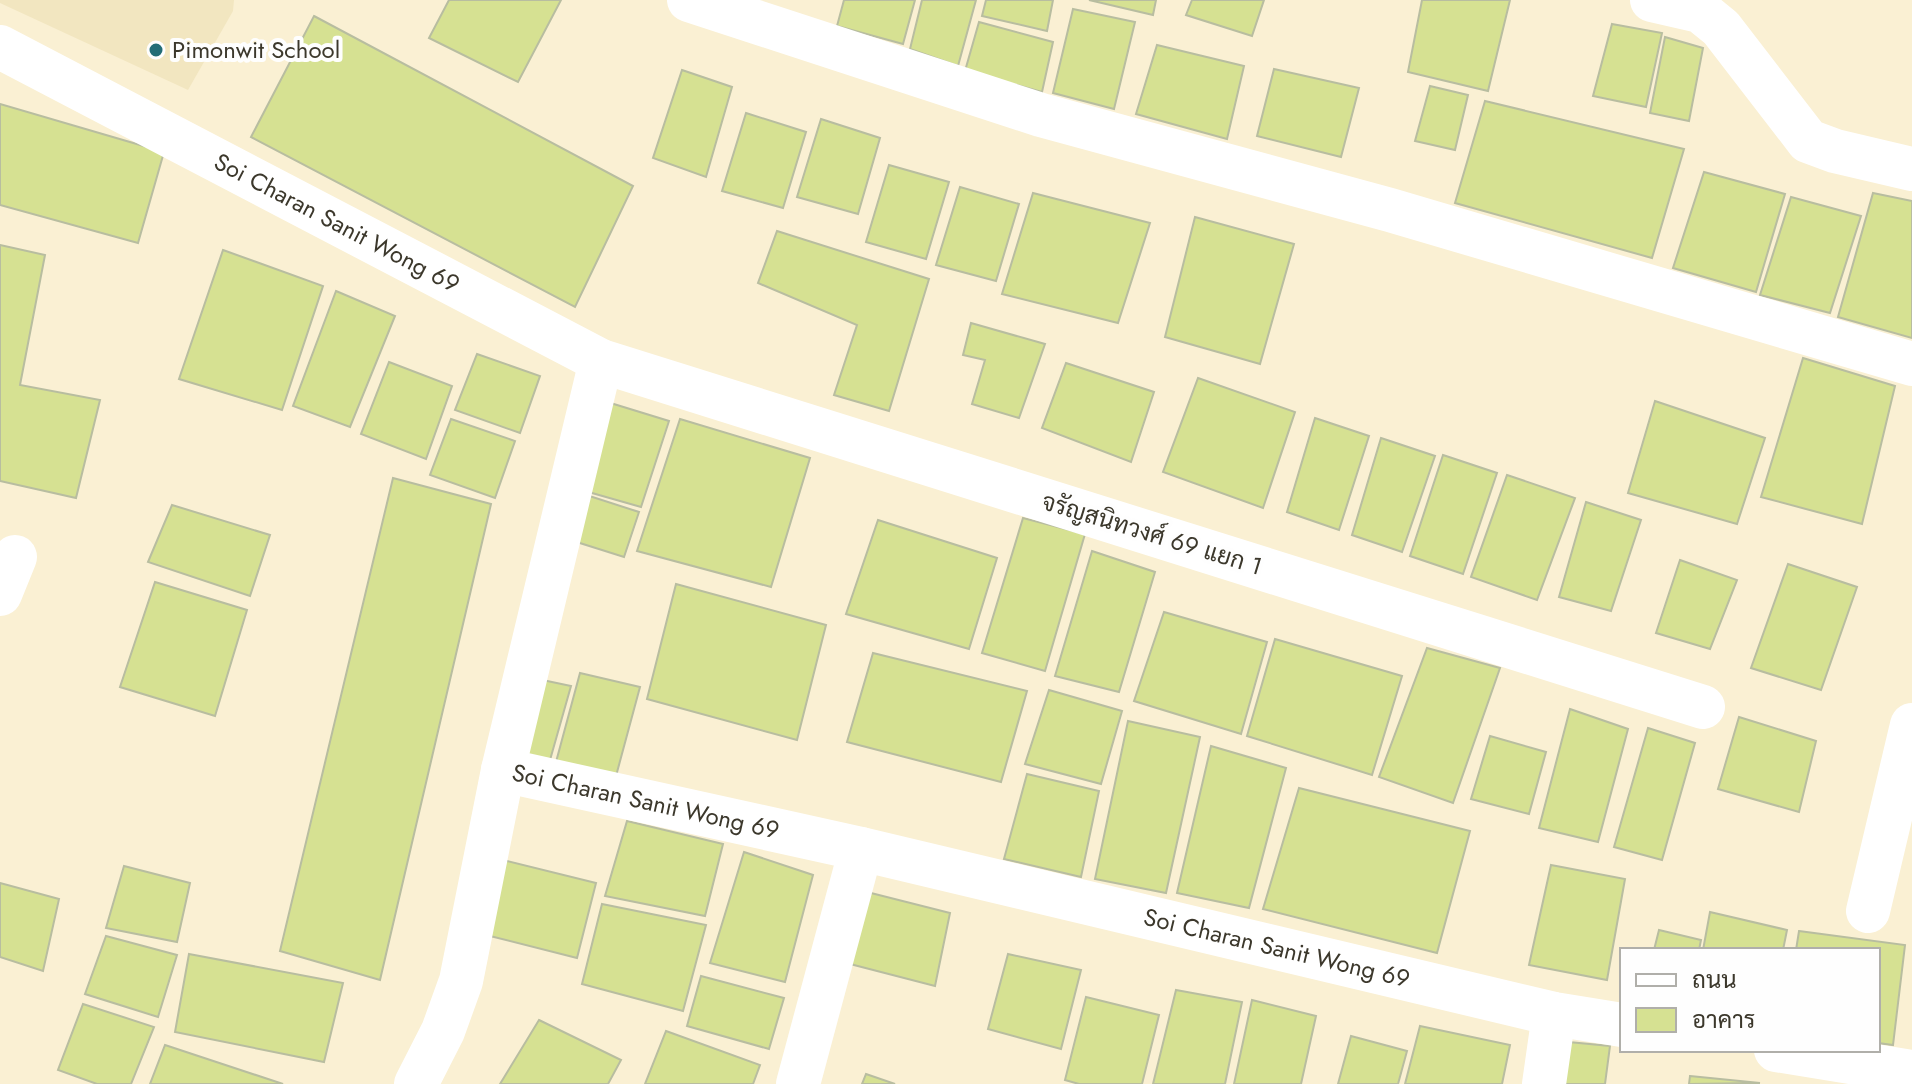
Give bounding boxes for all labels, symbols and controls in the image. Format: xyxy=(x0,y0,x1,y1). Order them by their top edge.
place label: Pimonwit School xyxy=(172,32,340,67)
marker: Pimonwit School xyxy=(147,41,165,59)
street label: Soi Charan Sanit Wong 69 xyxy=(208,144,466,301)
street label: จรัญสนิทวงศ์ 69 แยก 1 xyxy=(1038,483,1267,584)
street label: Soi Charan Sanit Wong 69 xyxy=(509,755,783,847)
street label: Soi Charan Sanit Wong 69 xyxy=(1140,899,1414,996)
legend xyxy=(1620,948,1880,1052)
text: ถนน xyxy=(1692,962,1737,997)
text: อาคาร xyxy=(1692,1002,1755,1037)

